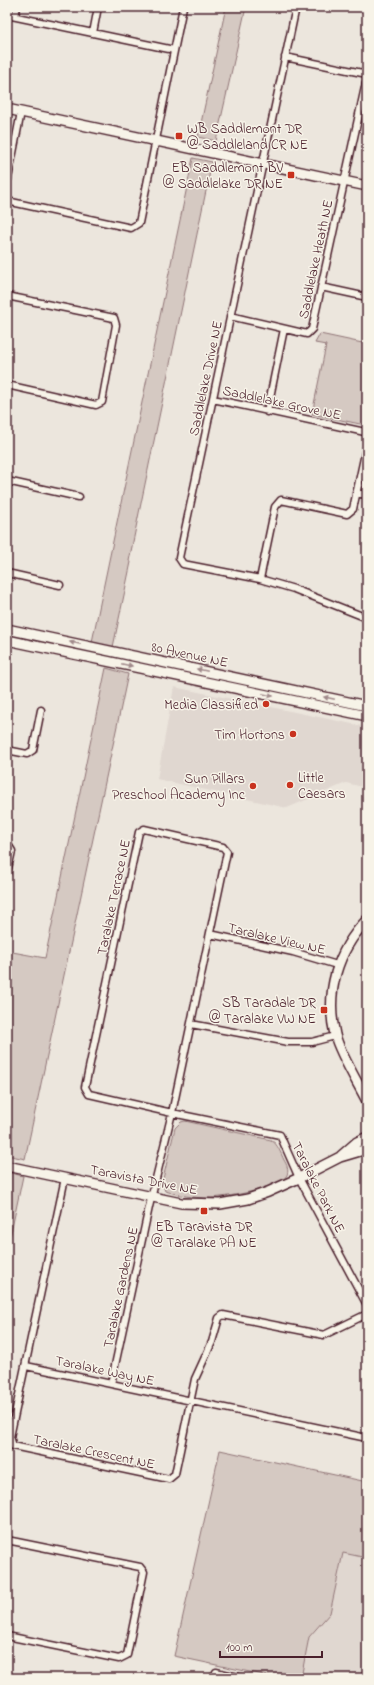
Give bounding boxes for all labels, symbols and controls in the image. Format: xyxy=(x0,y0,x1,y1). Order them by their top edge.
place label: WB Saddlemont DR @ Saddleland CR NE xyxy=(187,119,308,156)
marker: WB Saddlemont DR @ Saddleland CR NE xyxy=(174,131,184,141)
place label: EB Saddlemont BV @ Saddlelake DR NE xyxy=(163,158,283,195)
marker: EB Saddlemont BV @ Saddlelake DR NE xyxy=(286,170,296,180)
street label: Saddlelake Heath NE xyxy=(294,198,339,321)
street label: Saddlelake Drive NE xyxy=(184,319,229,438)
street label: Saddlelake Grove NE xyxy=(220,381,343,426)
street label: 80 Avenue NE xyxy=(149,637,230,674)
one-way arrow xyxy=(69,640,81,646)
one-way arrow xyxy=(121,663,133,669)
one-way arrow xyxy=(196,667,208,673)
one-way arrow xyxy=(262,693,274,699)
place label: Media Classified xyxy=(164,695,258,716)
one-way arrow xyxy=(323,695,335,701)
marker: Media Classified xyxy=(261,699,271,709)
place label: Tim Hortons xyxy=(214,725,285,746)
marker: Tim Hortons xyxy=(288,729,298,739)
place label: Little Caesars xyxy=(298,768,346,805)
place label: Sun Pillars Preschool Academy Inc xyxy=(112,769,246,807)
marker: Little Caesars xyxy=(285,780,295,790)
marker: Sun Pillars Preschool Academy Inc xyxy=(248,781,258,791)
street label: Taralake Terrace NE xyxy=(92,838,137,957)
street label: Taralake View NE xyxy=(226,918,328,961)
place label: SB Taradale DR @ Taralake VW NE xyxy=(209,993,316,1030)
marker: SB Taradale DR @ Taralake VW NE xyxy=(319,1005,329,1015)
street label: Taralake Park NE xyxy=(286,1138,350,1237)
street label: Taravista Drive NE xyxy=(88,1160,199,1201)
marker: EB Taravista DR @ Taralake PA NE xyxy=(199,1206,209,1216)
place label: EB Taravista DR @ Taralake PA NE xyxy=(151,1217,257,1254)
street label: Taralake Gardens NE xyxy=(98,1225,145,1350)
street label: Taralake Way NE xyxy=(53,1351,156,1393)
street label: Taralake Crescent NE xyxy=(31,1429,157,1476)
scale bar xyxy=(220,1633,322,1659)
text: 100 m xyxy=(226,1639,253,1657)

